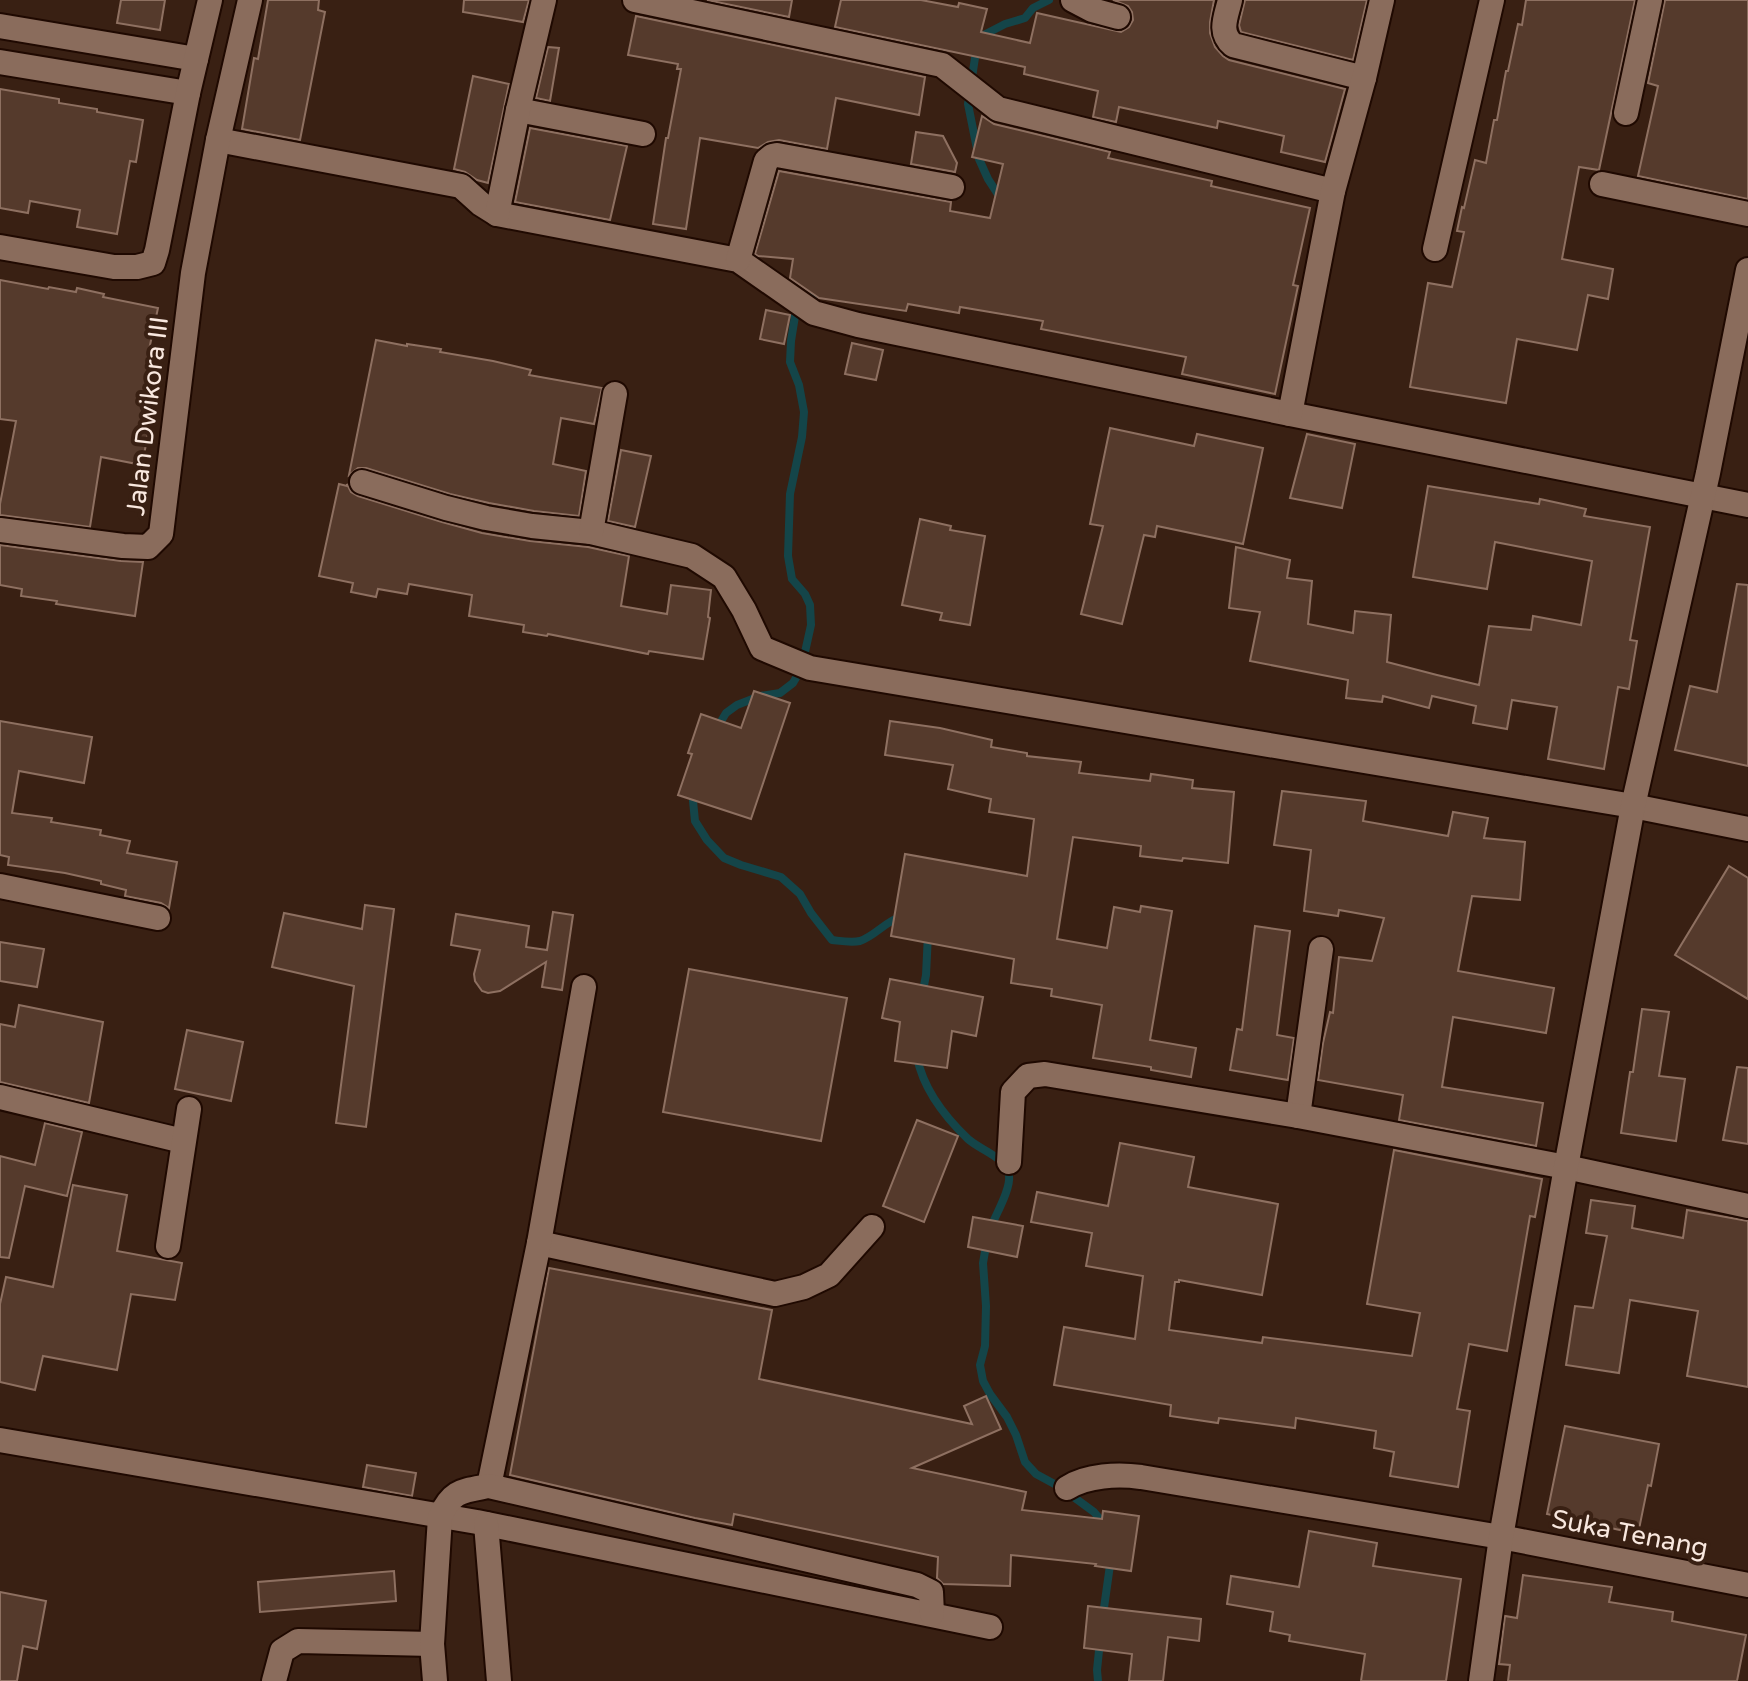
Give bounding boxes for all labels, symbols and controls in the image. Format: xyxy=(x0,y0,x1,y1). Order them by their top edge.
street label: Jalan Dwikora III xyxy=(120,315,175,517)
street label: Suka Tenang xyxy=(1549,1503,1711,1564)

